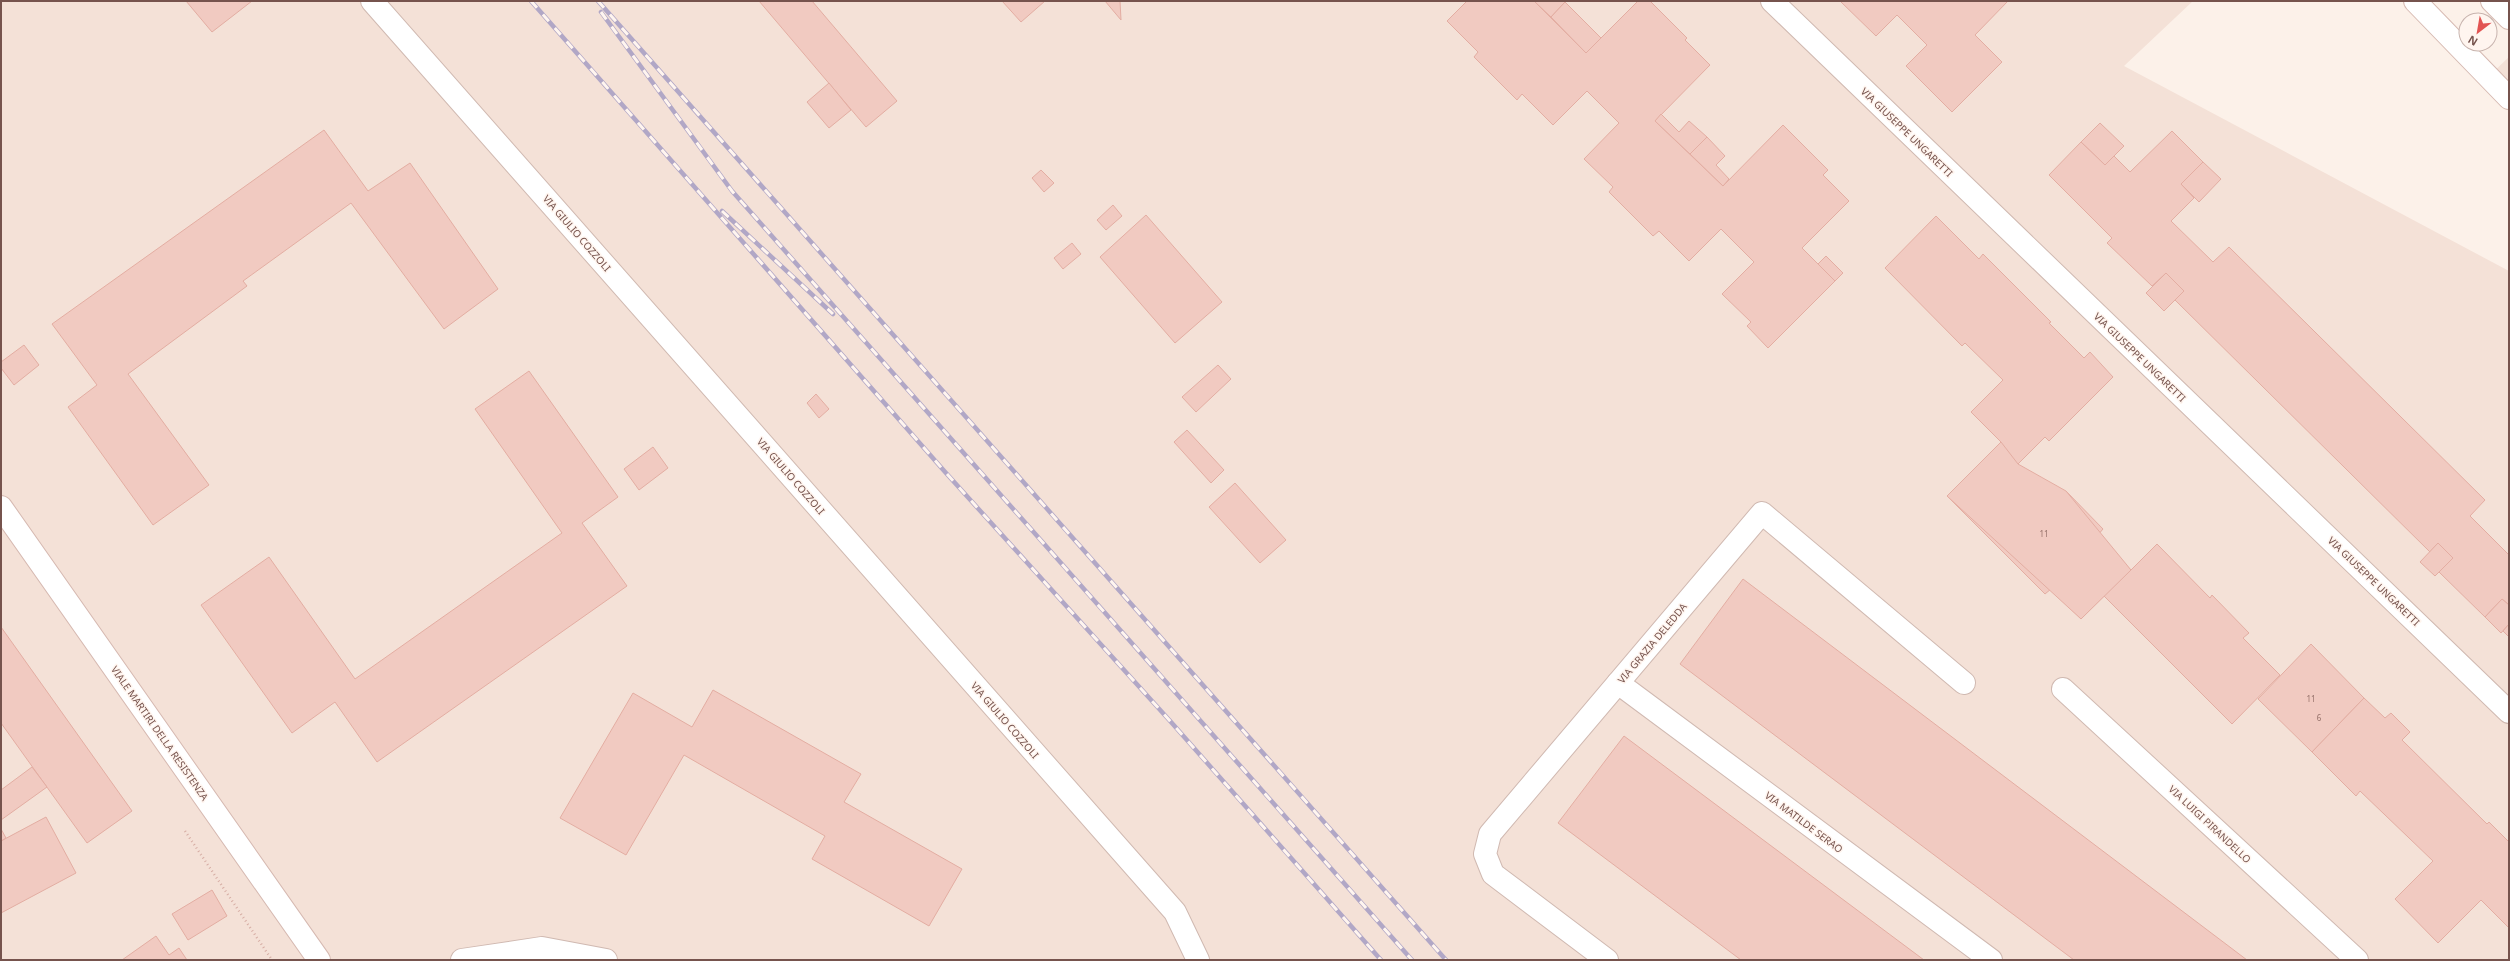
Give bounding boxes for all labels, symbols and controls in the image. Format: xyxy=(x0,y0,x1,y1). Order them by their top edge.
north arrow xyxy=(2458,12,2498,52)
text: N xyxy=(2465,32,2480,50)
street label: VIA GIUSEPPE UNGARETTI xyxy=(1858,84,1956,180)
street label: VIA GIULIO COZZOLI xyxy=(540,192,614,274)
street label: VIA GIUSEPPE UNGARETTI xyxy=(2091,309,2189,405)
street label: VIA GIULIO COZZOLI xyxy=(754,435,828,517)
house number: 11 xyxy=(2039,528,2049,539)
street label: VIA GIUSEPPE UNGARETTI xyxy=(2325,533,2423,629)
street label: VIA GRAZIA DELEDDA xyxy=(1614,599,1690,686)
street label: VIALE MARTIRI DELLA RESISTENZA xyxy=(108,663,212,804)
street label: VIA GIULIO COZZOLI xyxy=(968,679,1042,761)
house number: 11 xyxy=(2306,693,2316,704)
house number: 6 xyxy=(2317,712,2322,723)
street label: VIA LUIGI PIRANDELLO xyxy=(2166,782,2254,866)
street label: VIA MATILDE SERAO xyxy=(1762,788,1846,856)

